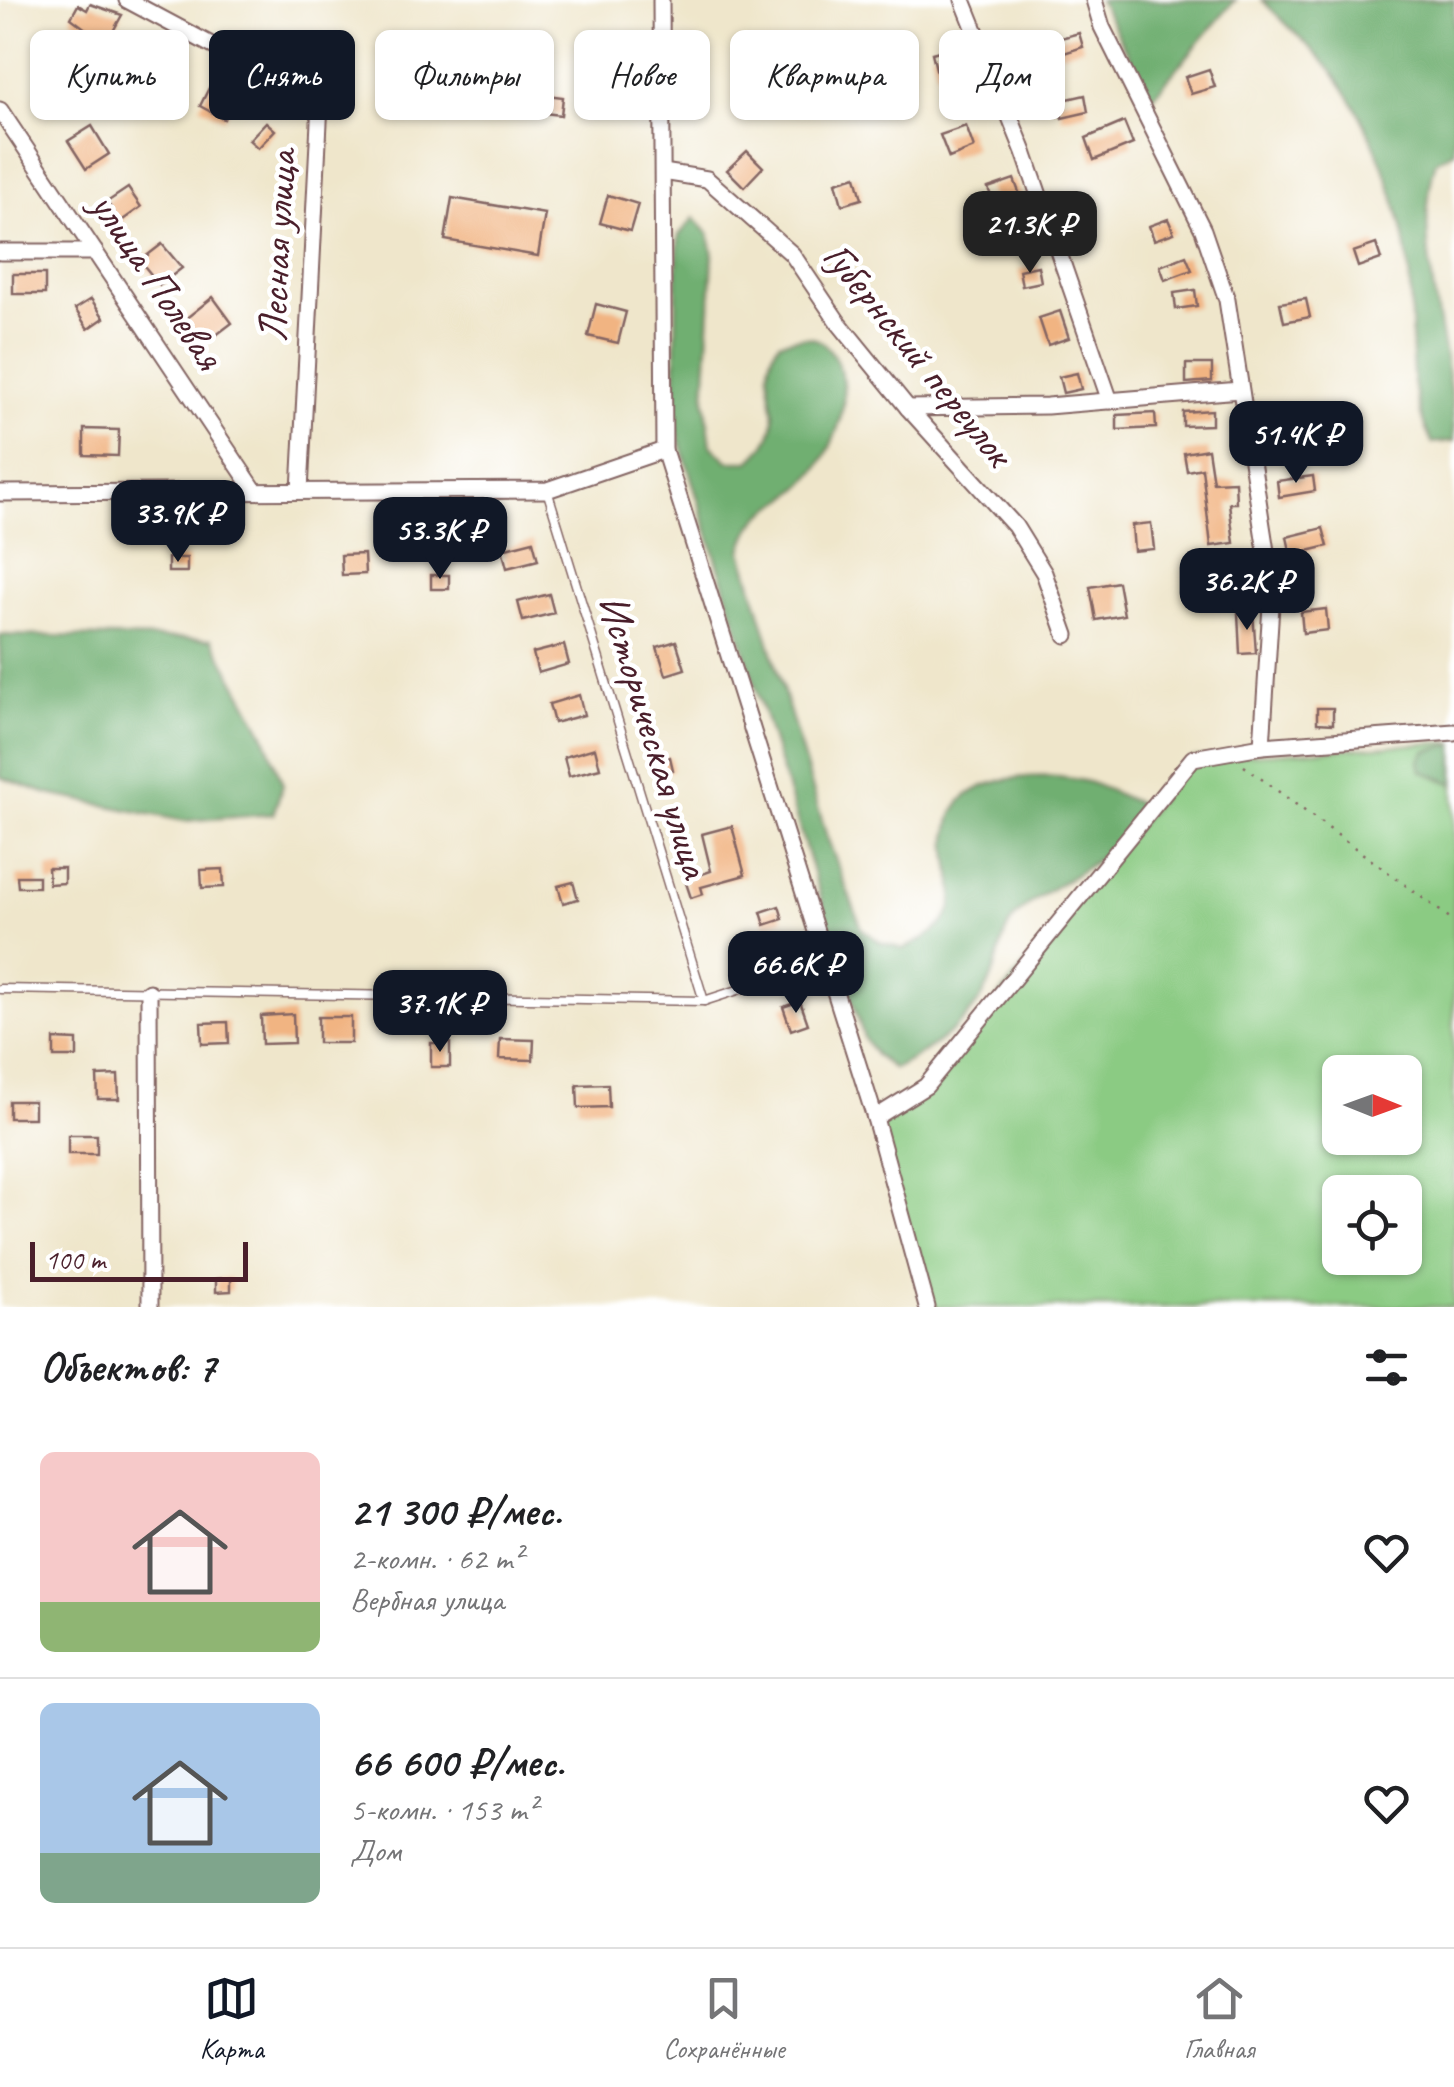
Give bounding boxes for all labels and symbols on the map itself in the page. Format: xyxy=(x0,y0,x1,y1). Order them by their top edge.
street label: Лесная улица xyxy=(246,145,309,343)
street label: улица Полевая xyxy=(77,180,237,381)
pin: 21.3K ₽ xyxy=(938,191,1122,276)
street label: Губернский переулок xyxy=(811,231,1027,480)
pin: 51.4K ₽ xyxy=(1204,401,1388,486)
pin: 33.9K ₽ xyxy=(86,480,270,565)
pin: 53.3K ₽ xyxy=(348,497,532,582)
pin: 36.2K ₽ xyxy=(1155,548,1339,633)
street label: Историческая улица xyxy=(586,588,723,887)
pin: 66.6K ₽ xyxy=(704,931,888,1016)
pin: 37.1K ₽ xyxy=(348,970,532,1055)
north arrow xyxy=(1322,1055,1422,1155)
scale bar xyxy=(30,1237,248,1282)

